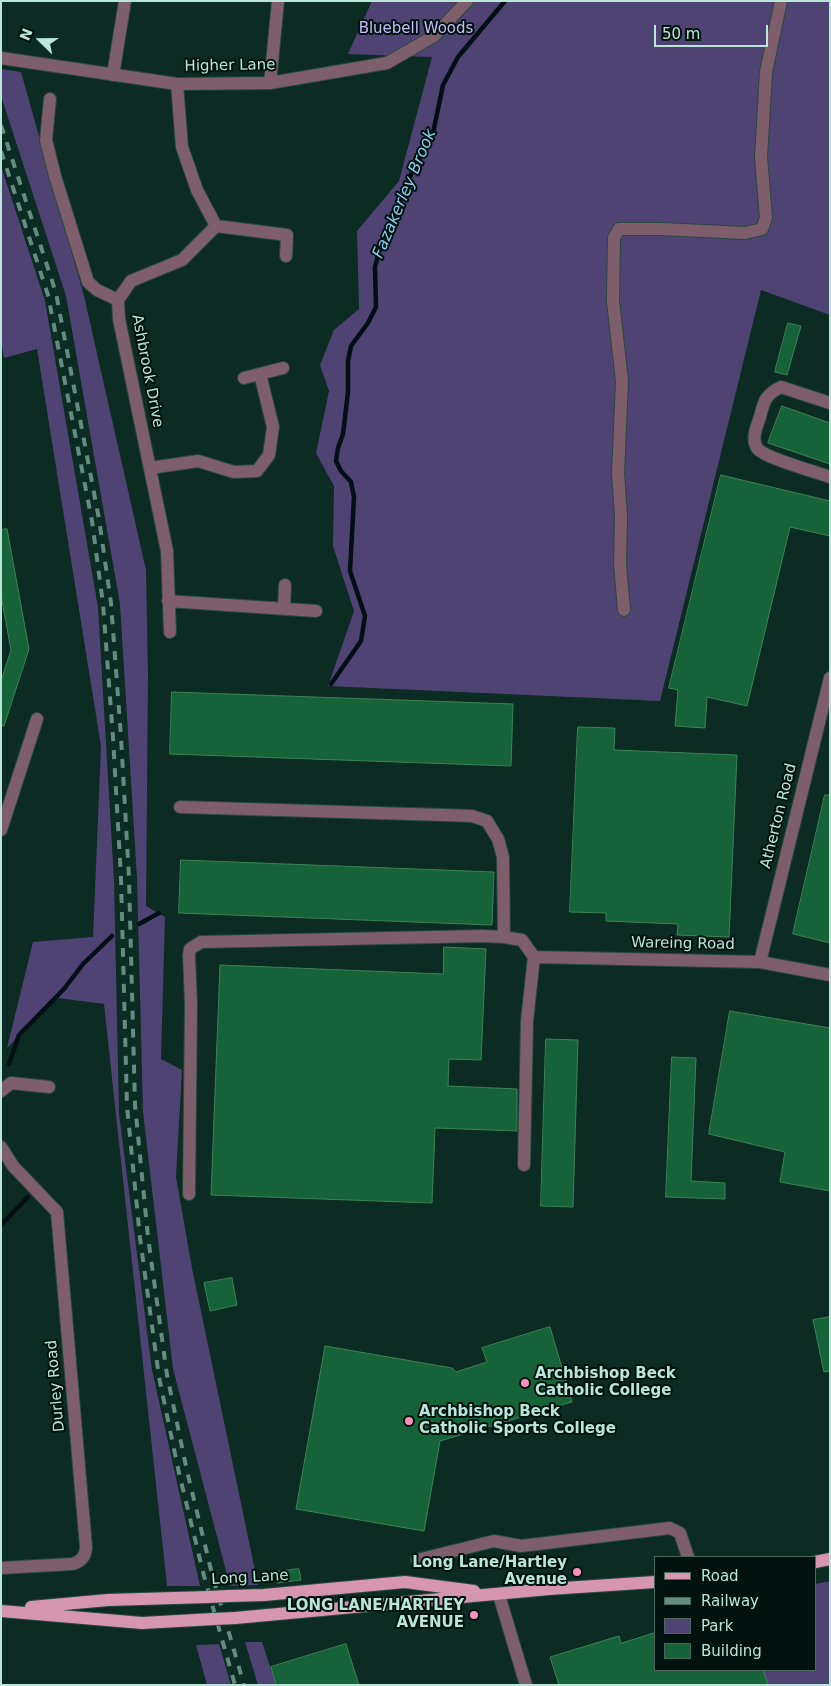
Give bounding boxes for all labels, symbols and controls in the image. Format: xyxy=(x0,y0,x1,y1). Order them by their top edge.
north arrow xyxy=(15,15,65,65)
scale bar xyxy=(656,15,770,47)
park label: Bluebell Woods xyxy=(359,20,473,38)
text: 50 m xyxy=(662,25,700,43)
text: N xyxy=(16,26,36,43)
street label: Higher Lane xyxy=(184,56,276,76)
water label: Fazakerley Brook xyxy=(369,127,441,261)
street label: Ashbrook Drive xyxy=(127,313,167,429)
street label: Atherton Road xyxy=(757,762,801,870)
street label: Wareing Road xyxy=(631,934,735,954)
street label: Durley Road xyxy=(43,1339,69,1433)
place label: Archbishop Beck Catholic College xyxy=(535,1365,676,1400)
marker: Archbishop Beck Catholic College xyxy=(519,1377,531,1389)
place label: Archbishop Beck Catholic Sports College xyxy=(419,1403,616,1438)
marker: Archbishop Beck Catholic Sports College xyxy=(403,1415,415,1427)
place label: Long Lane/Hartley Avenue xyxy=(412,1554,567,1589)
legend xyxy=(654,1556,816,1671)
marker: Long Lane/Hartley Avenue xyxy=(571,1566,583,1578)
street label: Long Lane xyxy=(211,1567,289,1589)
text: Road xyxy=(701,1567,739,1585)
text: Railway xyxy=(701,1592,759,1610)
place label: LONG LANE/HARTLEY AVENUE xyxy=(287,1597,464,1632)
marker: LONG LANE/HARTLEY AVENUE xyxy=(468,1609,480,1621)
text: Park xyxy=(701,1617,733,1635)
text: Building xyxy=(701,1642,762,1660)

